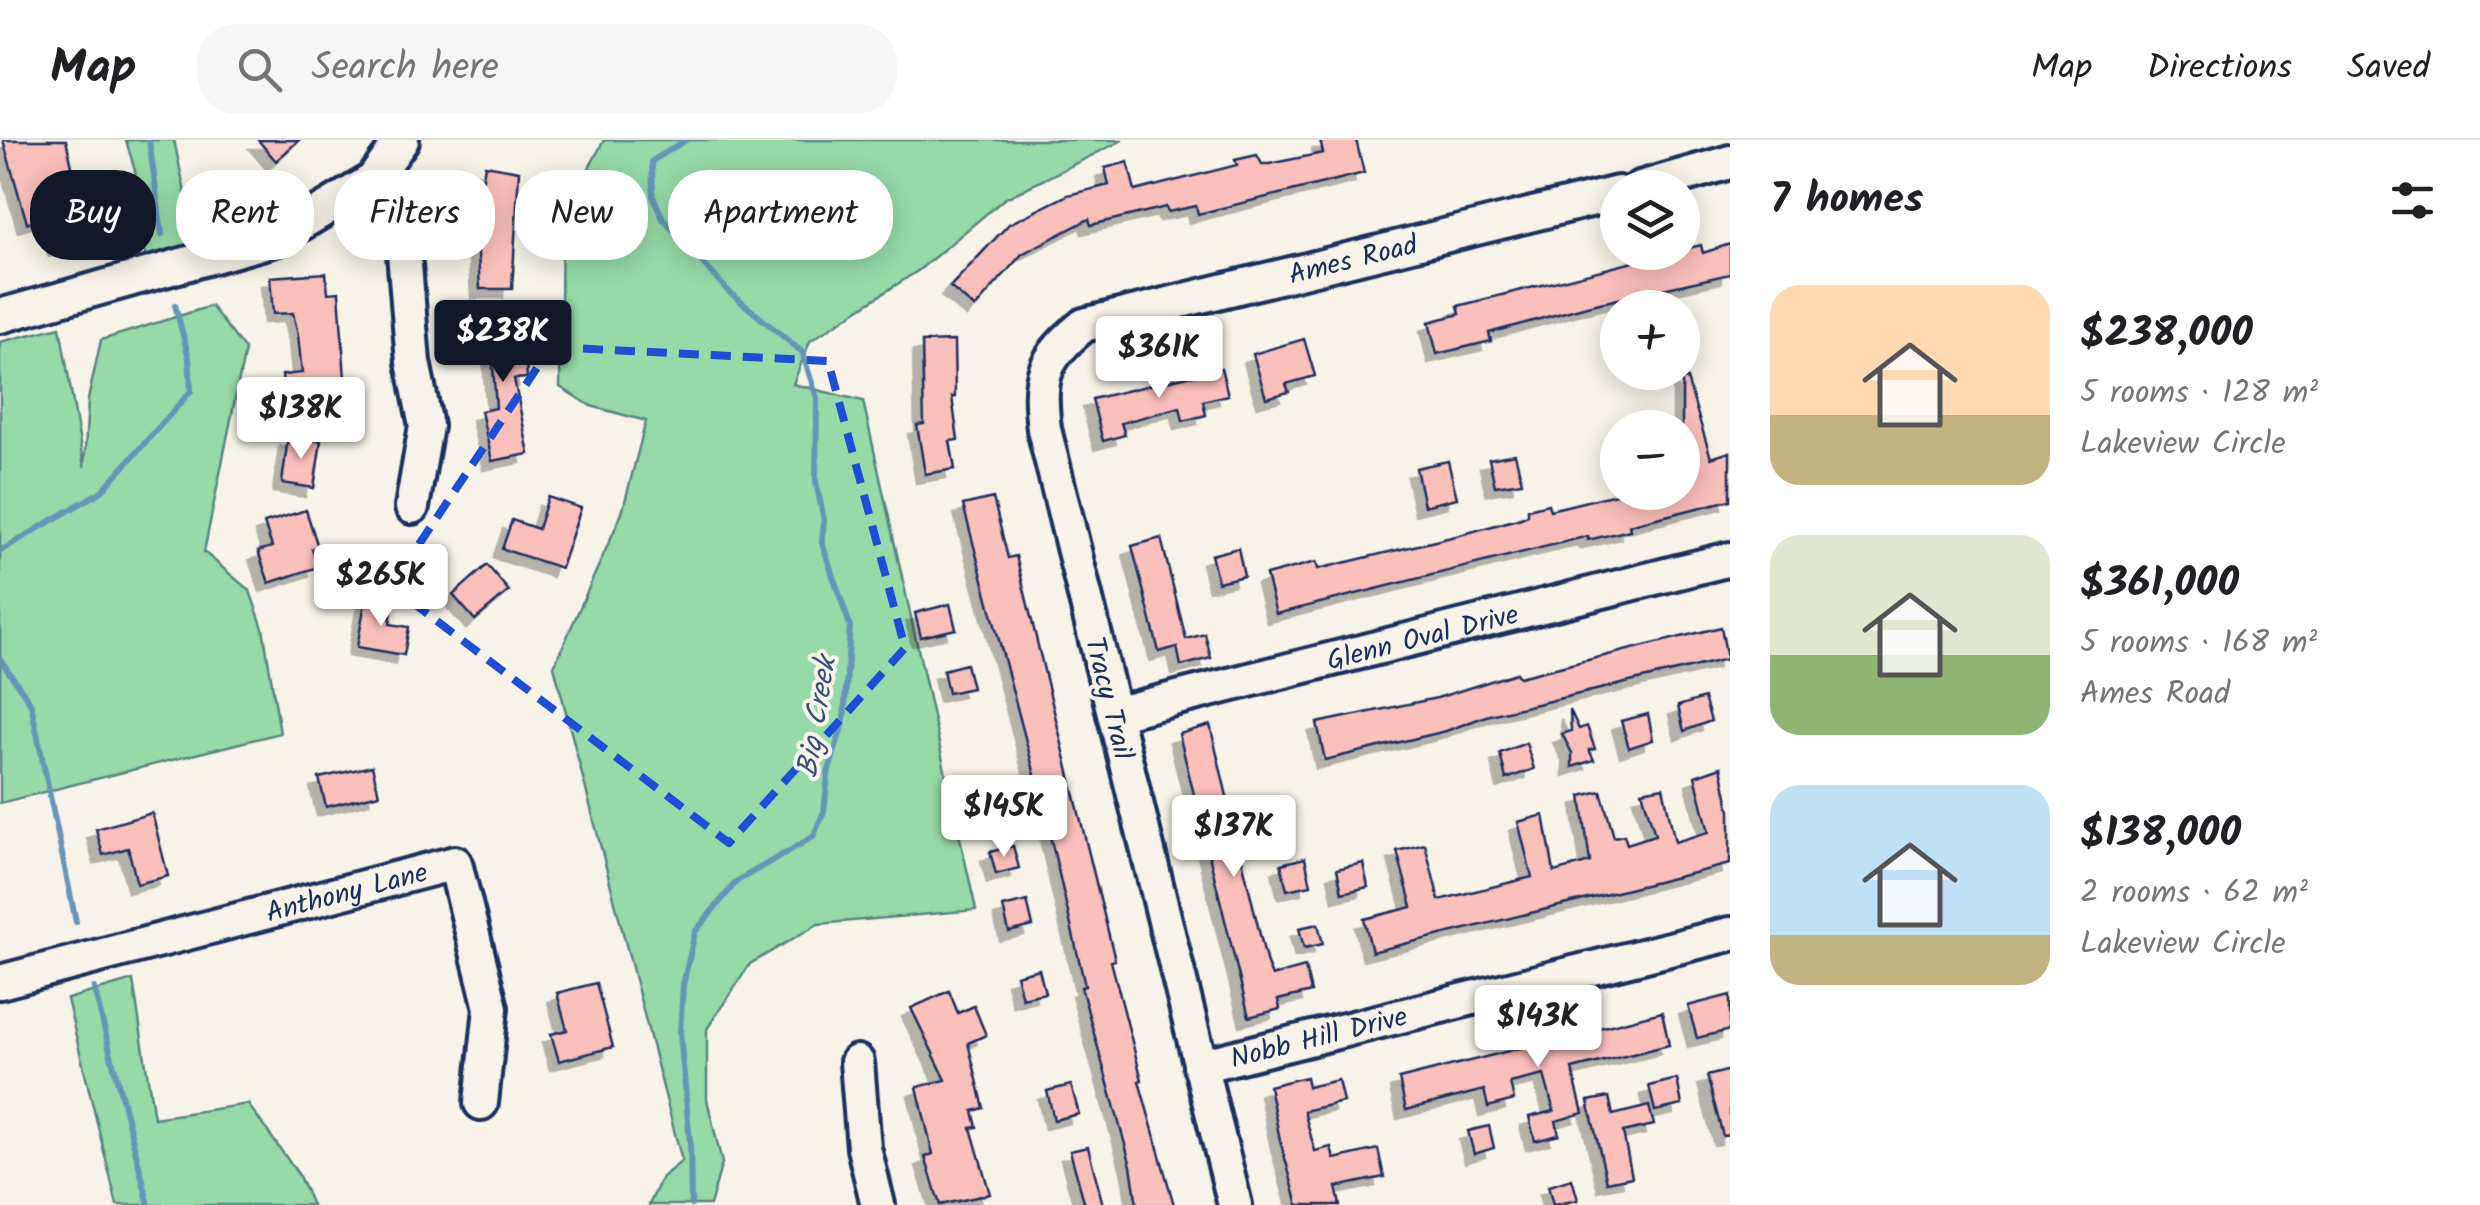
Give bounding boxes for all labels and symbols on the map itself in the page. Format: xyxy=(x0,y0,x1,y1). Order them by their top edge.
street label: Ames Road xyxy=(1284,223,1423,299)
pin: $238K xyxy=(433,300,573,385)
pin: $361K xyxy=(1089,316,1229,401)
pin: $138K xyxy=(231,377,371,462)
pin: $265K xyxy=(311,544,451,629)
street label: Glenn Oval Drive xyxy=(1322,593,1524,685)
street label: Tracy Trail xyxy=(1071,632,1145,765)
water label: Big Creek xyxy=(785,650,852,781)
pin: $145K xyxy=(934,775,1074,860)
pin: $137K xyxy=(1164,795,1304,880)
street label: Anthony Lane xyxy=(261,851,433,937)
pin: $143K xyxy=(1468,985,1608,1070)
street label: Nobb Hill Drive xyxy=(1226,995,1413,1083)

